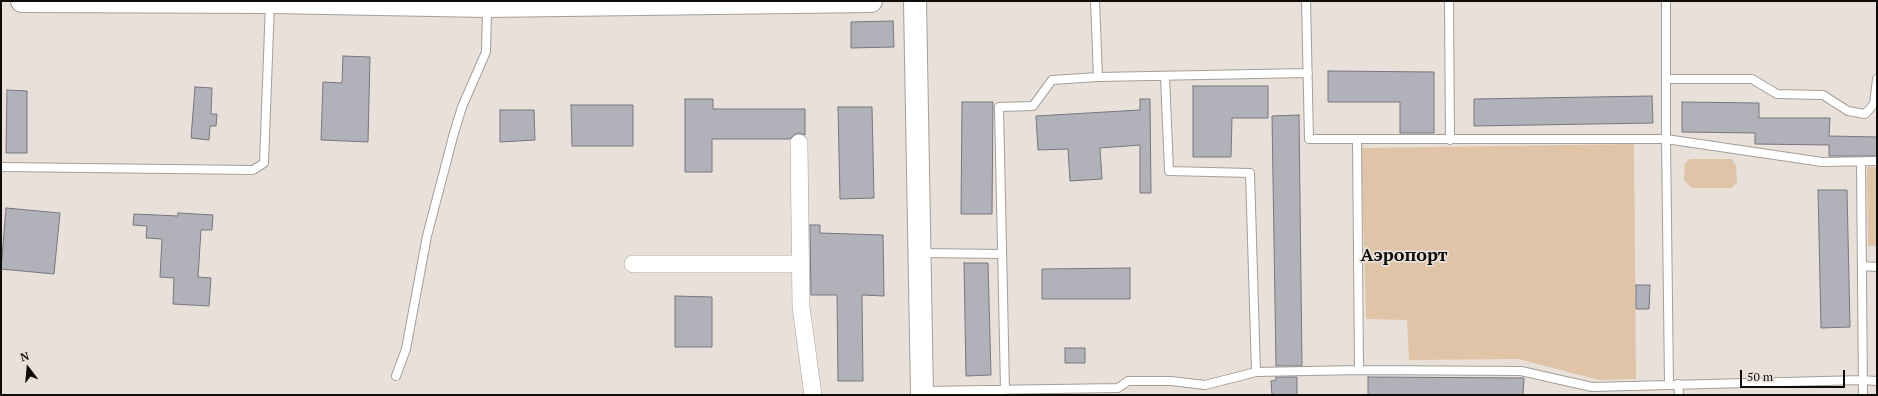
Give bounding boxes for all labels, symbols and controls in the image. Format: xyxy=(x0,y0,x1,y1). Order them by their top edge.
district label: Аэропорт xyxy=(1360,245,1448,267)
north arrow xyxy=(8,348,48,388)
text: N xyxy=(19,349,31,364)
scale bar xyxy=(1742,362,1847,388)
text: 50 m xyxy=(1747,369,1773,384)

